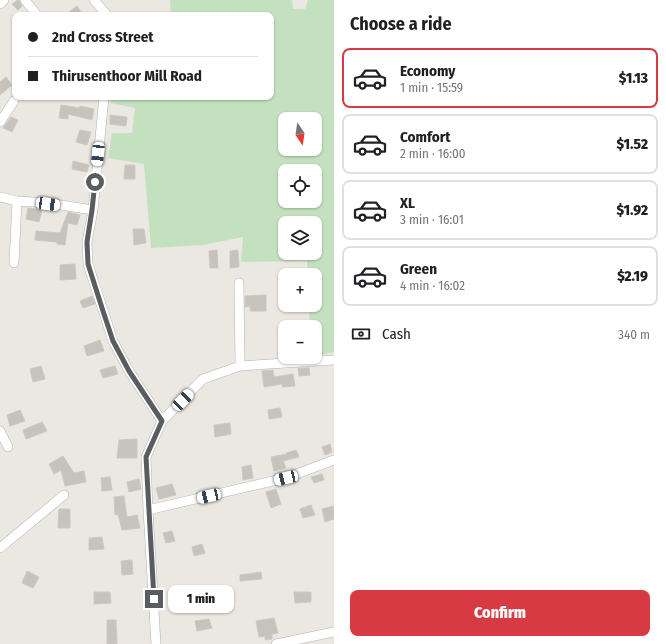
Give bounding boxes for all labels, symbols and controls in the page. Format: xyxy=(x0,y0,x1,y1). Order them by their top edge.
text: Choose a ride xyxy=(350,13,452,35)
text: 2nd Cross Street xyxy=(52,28,154,46)
icon: car xyxy=(352,60,388,96)
text: Economy xyxy=(400,62,455,80)
text: Thirusenthoor Mill Road xyxy=(52,67,202,85)
text: $1.13 xyxy=(619,69,648,87)
text: 1 min · 15:59 xyxy=(400,80,463,95)
north arrow xyxy=(278,112,322,156)
map controls xyxy=(278,112,322,364)
icon: car xyxy=(352,126,388,162)
text: Comfort xyxy=(400,128,451,146)
text: $1.52 xyxy=(617,135,648,153)
car xyxy=(91,141,105,167)
text: 2 min · 16:00 xyxy=(400,146,466,161)
button: locate xyxy=(278,164,322,208)
route start xyxy=(86,173,104,191)
icon: car xyxy=(352,192,388,228)
text: XL xyxy=(400,194,415,212)
car xyxy=(35,196,61,212)
text: $1.92 xyxy=(617,201,648,219)
text: 3 min · 16:01 xyxy=(400,212,464,227)
button: layers xyxy=(278,216,322,260)
icon: car xyxy=(352,258,388,294)
text: Green xyxy=(400,260,437,278)
text: $2.19 xyxy=(617,267,648,285)
button: + xyxy=(278,268,322,312)
text: 4 min · 16:02 xyxy=(400,278,465,293)
button: − xyxy=(278,320,322,364)
icon: cash xyxy=(350,323,372,345)
text: Cash xyxy=(382,325,411,343)
text: 340 m xyxy=(618,327,650,342)
car xyxy=(170,387,196,413)
car xyxy=(273,469,299,487)
car xyxy=(196,487,222,505)
callout: 1 min xyxy=(168,585,234,613)
route end xyxy=(145,590,163,608)
button: Confirm xyxy=(350,590,650,636)
text: 1 min xyxy=(187,591,215,606)

